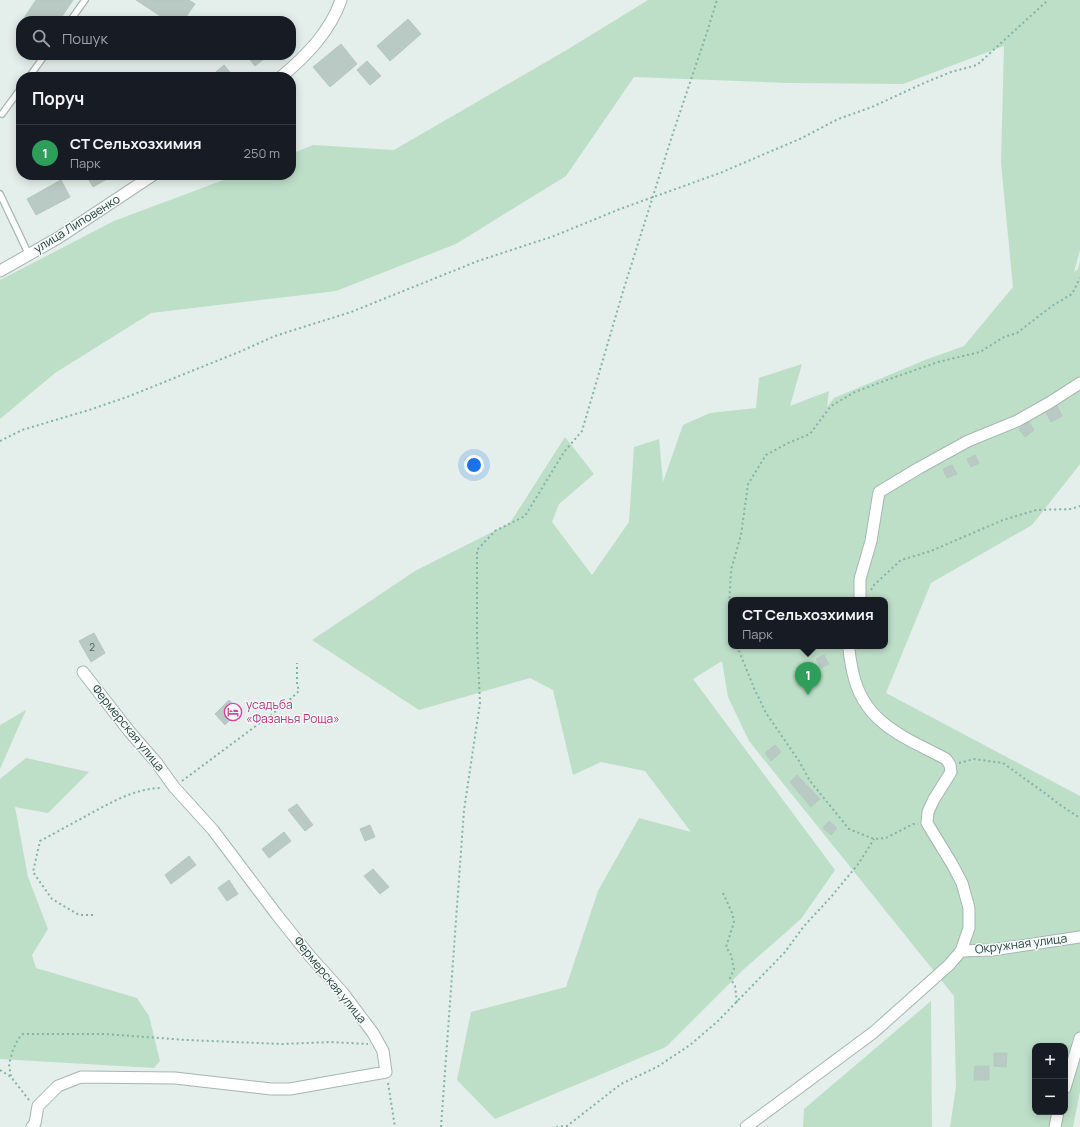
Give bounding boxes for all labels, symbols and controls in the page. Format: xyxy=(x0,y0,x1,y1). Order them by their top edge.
search box xyxy=(16,16,296,60)
icon: search xyxy=(30,27,52,49)
text: Пошук xyxy=(62,28,108,49)
text: Поруч xyxy=(32,87,84,110)
text: СТ Сельхозхимия xyxy=(70,133,201,154)
text: 1 xyxy=(42,144,48,162)
text: 250 m xyxy=(244,144,280,162)
text: Парк xyxy=(70,154,100,172)
street label: улица Липовенко xyxy=(30,190,123,257)
your location xyxy=(464,455,484,475)
popup xyxy=(728,597,888,649)
text: СТ Сельхозхимия xyxy=(742,604,874,625)
text: Парк xyxy=(742,625,773,643)
house number: 2 xyxy=(89,640,95,654)
pin: 1 xyxy=(795,662,821,695)
street label: Фермерская улица xyxy=(88,681,169,775)
place label: усадьба «Фазанья Роща» xyxy=(246,696,340,727)
hotel icon: усадьба «Фазанья Роща» xyxy=(223,702,243,722)
street label: Окружная улица xyxy=(974,929,1068,958)
street label: Фермерская улица xyxy=(290,933,371,1027)
map controls xyxy=(1032,1043,1068,1115)
button: + xyxy=(1032,1043,1068,1079)
button: − xyxy=(1032,1079,1068,1115)

